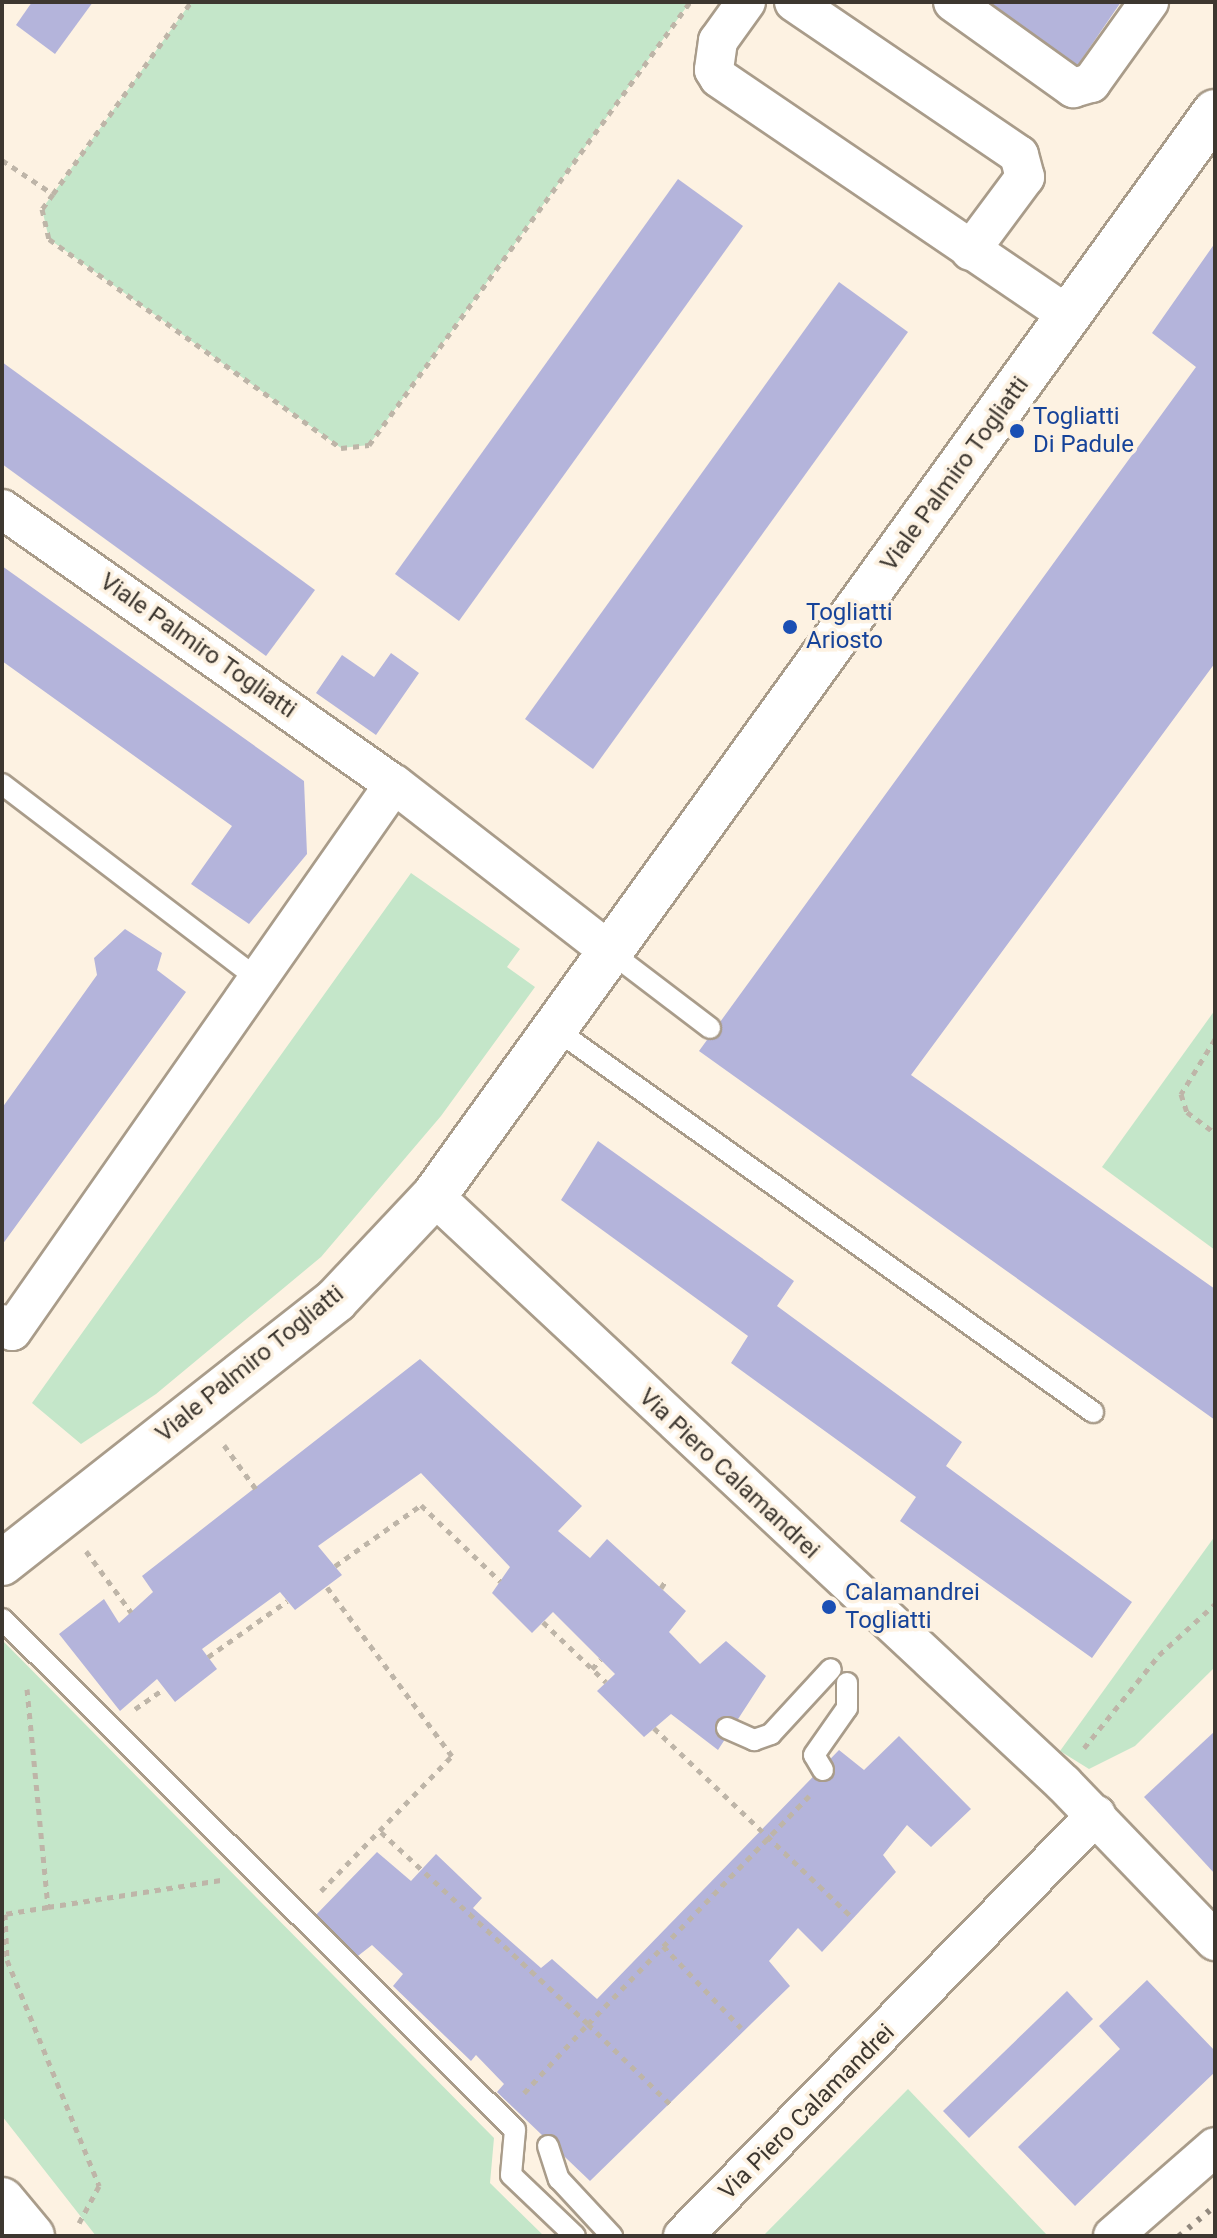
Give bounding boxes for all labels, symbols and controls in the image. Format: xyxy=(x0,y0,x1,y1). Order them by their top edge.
street label: Viale Palmiro Togliatti xyxy=(875,371,1035,577)
place label: Togliatti Di Padule xyxy=(1033,403,1134,459)
marker: Togliatti Di Padule xyxy=(1008,422,1026,440)
street label: Viale Palmiro Togliatti xyxy=(94,567,302,725)
place label: Togliatti Ariosto xyxy=(806,599,893,655)
marker: Togliatti Ariosto xyxy=(781,618,799,636)
street label: Viale Palmiro Togliatti xyxy=(150,1279,350,1449)
street label: Via Piero Calamandrei xyxy=(633,1383,825,1565)
place label: Calamandrei Togliatti xyxy=(845,1579,980,1635)
marker: Calamandrei Togliatti xyxy=(820,1598,838,1616)
street label: Via Piero Calamandrei xyxy=(713,2018,901,2206)

